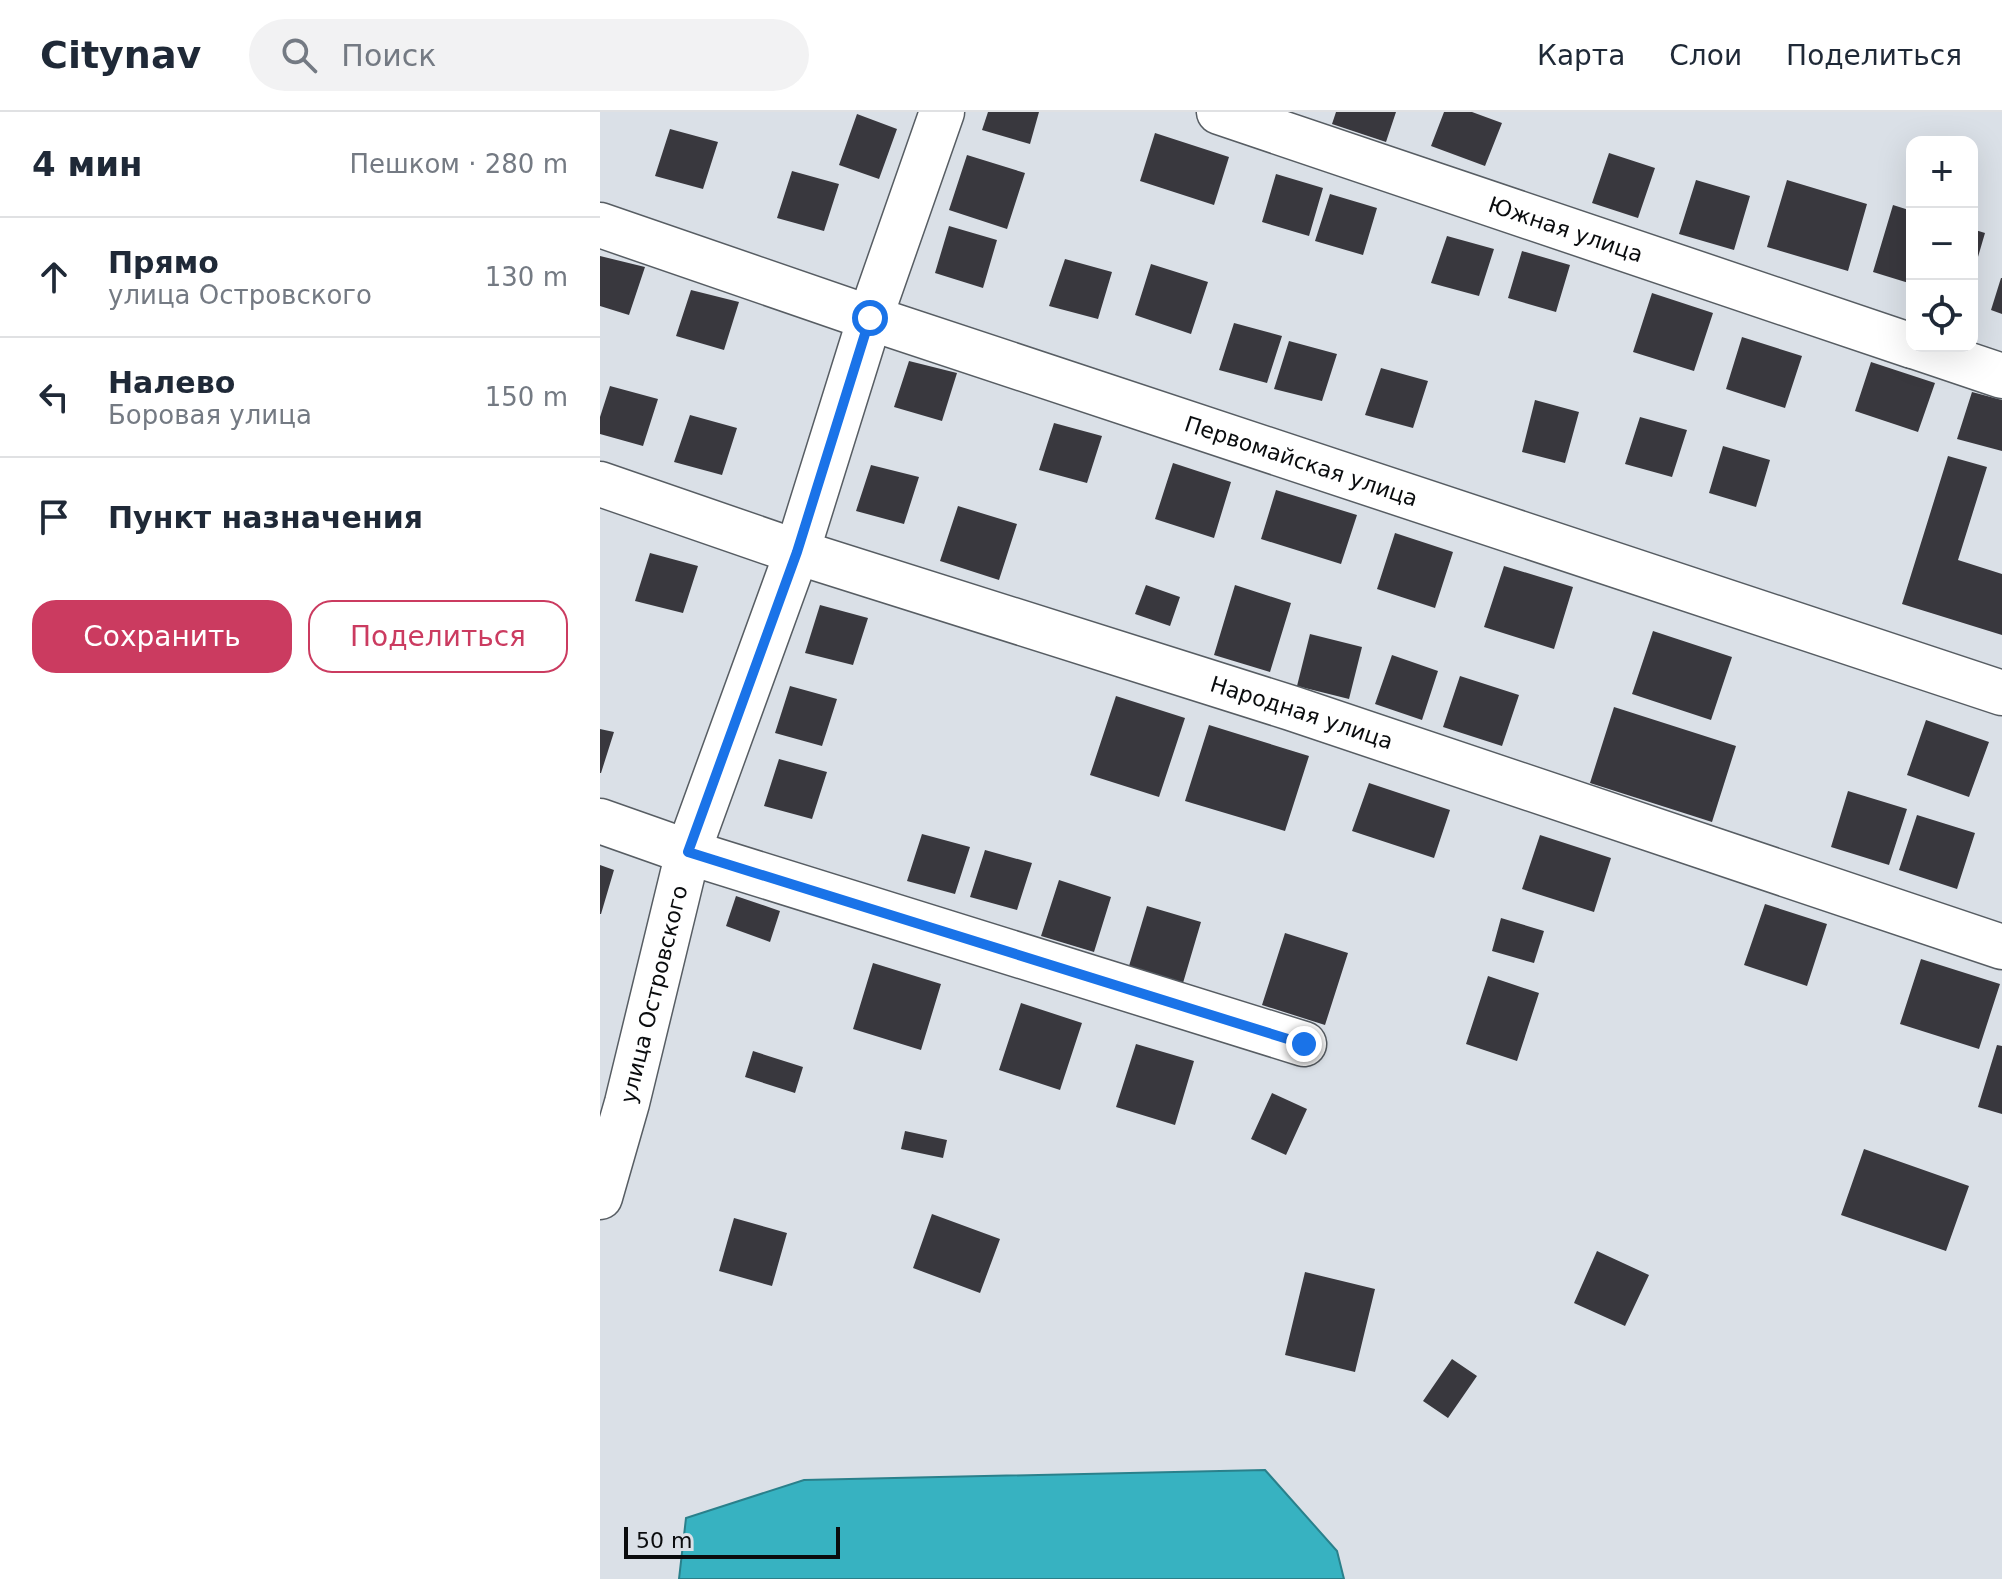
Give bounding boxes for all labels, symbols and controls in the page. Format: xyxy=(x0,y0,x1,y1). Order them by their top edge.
search box xyxy=(249,19,809,91)
text: Citynav xyxy=(40,33,201,77)
icon: search xyxy=(277,33,321,77)
text: Поиск xyxy=(341,38,436,73)
text: Карта xyxy=(1537,39,1625,72)
text: Слои xyxy=(1669,39,1742,72)
text: Поделиться xyxy=(1786,39,1962,72)
map controls xyxy=(1906,136,1978,352)
button: + xyxy=(1906,136,1978,208)
text: 4 мин xyxy=(32,144,143,184)
text: Пешком · 280 m xyxy=(349,149,568,179)
street label: Южная улица xyxy=(1485,191,1646,267)
button: − xyxy=(1906,208,1978,280)
text: Прямо xyxy=(108,245,219,280)
icon: ahead xyxy=(32,255,76,299)
text: 130 m xyxy=(485,262,568,292)
text: улица Островского xyxy=(108,280,372,310)
button: locate xyxy=(1906,280,1978,352)
route start xyxy=(852,300,888,336)
text: Налево xyxy=(108,365,235,400)
icon: left xyxy=(32,375,76,419)
text: 150 m xyxy=(485,382,568,412)
text: Боровая улица xyxy=(108,400,312,430)
street label: Первомайская улица xyxy=(1182,411,1421,511)
icon: arrive xyxy=(32,495,76,539)
text: Пункт назначения xyxy=(108,500,423,535)
button: Сохранить xyxy=(32,600,292,673)
button: Поделиться xyxy=(308,600,568,673)
street label: Народная улица xyxy=(1207,671,1396,754)
street label: улица Островского xyxy=(615,882,692,1105)
route end xyxy=(1286,1026,1322,1062)
scale bar xyxy=(624,1523,840,1559)
text: 50 m xyxy=(636,1528,692,1553)

